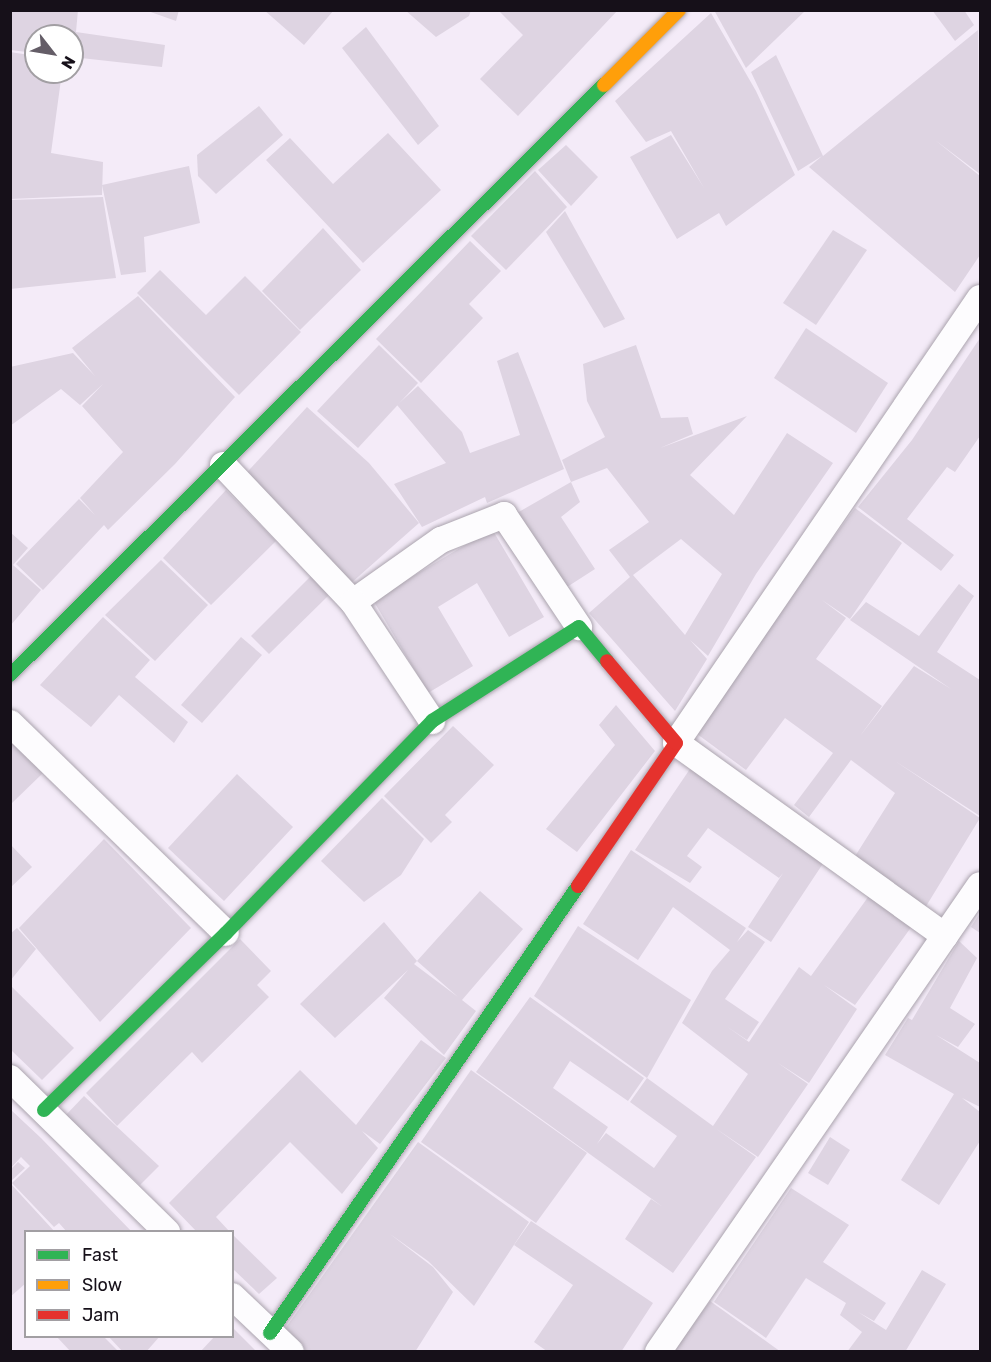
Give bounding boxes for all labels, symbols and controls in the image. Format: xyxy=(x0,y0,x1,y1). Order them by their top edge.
north arrow xyxy=(24,24,84,84)
text: N xyxy=(57,53,79,72)
legend xyxy=(24,1230,234,1338)
text: Fast xyxy=(82,1244,118,1266)
text: Slow xyxy=(82,1274,122,1296)
text: Jam xyxy=(82,1304,119,1326)

